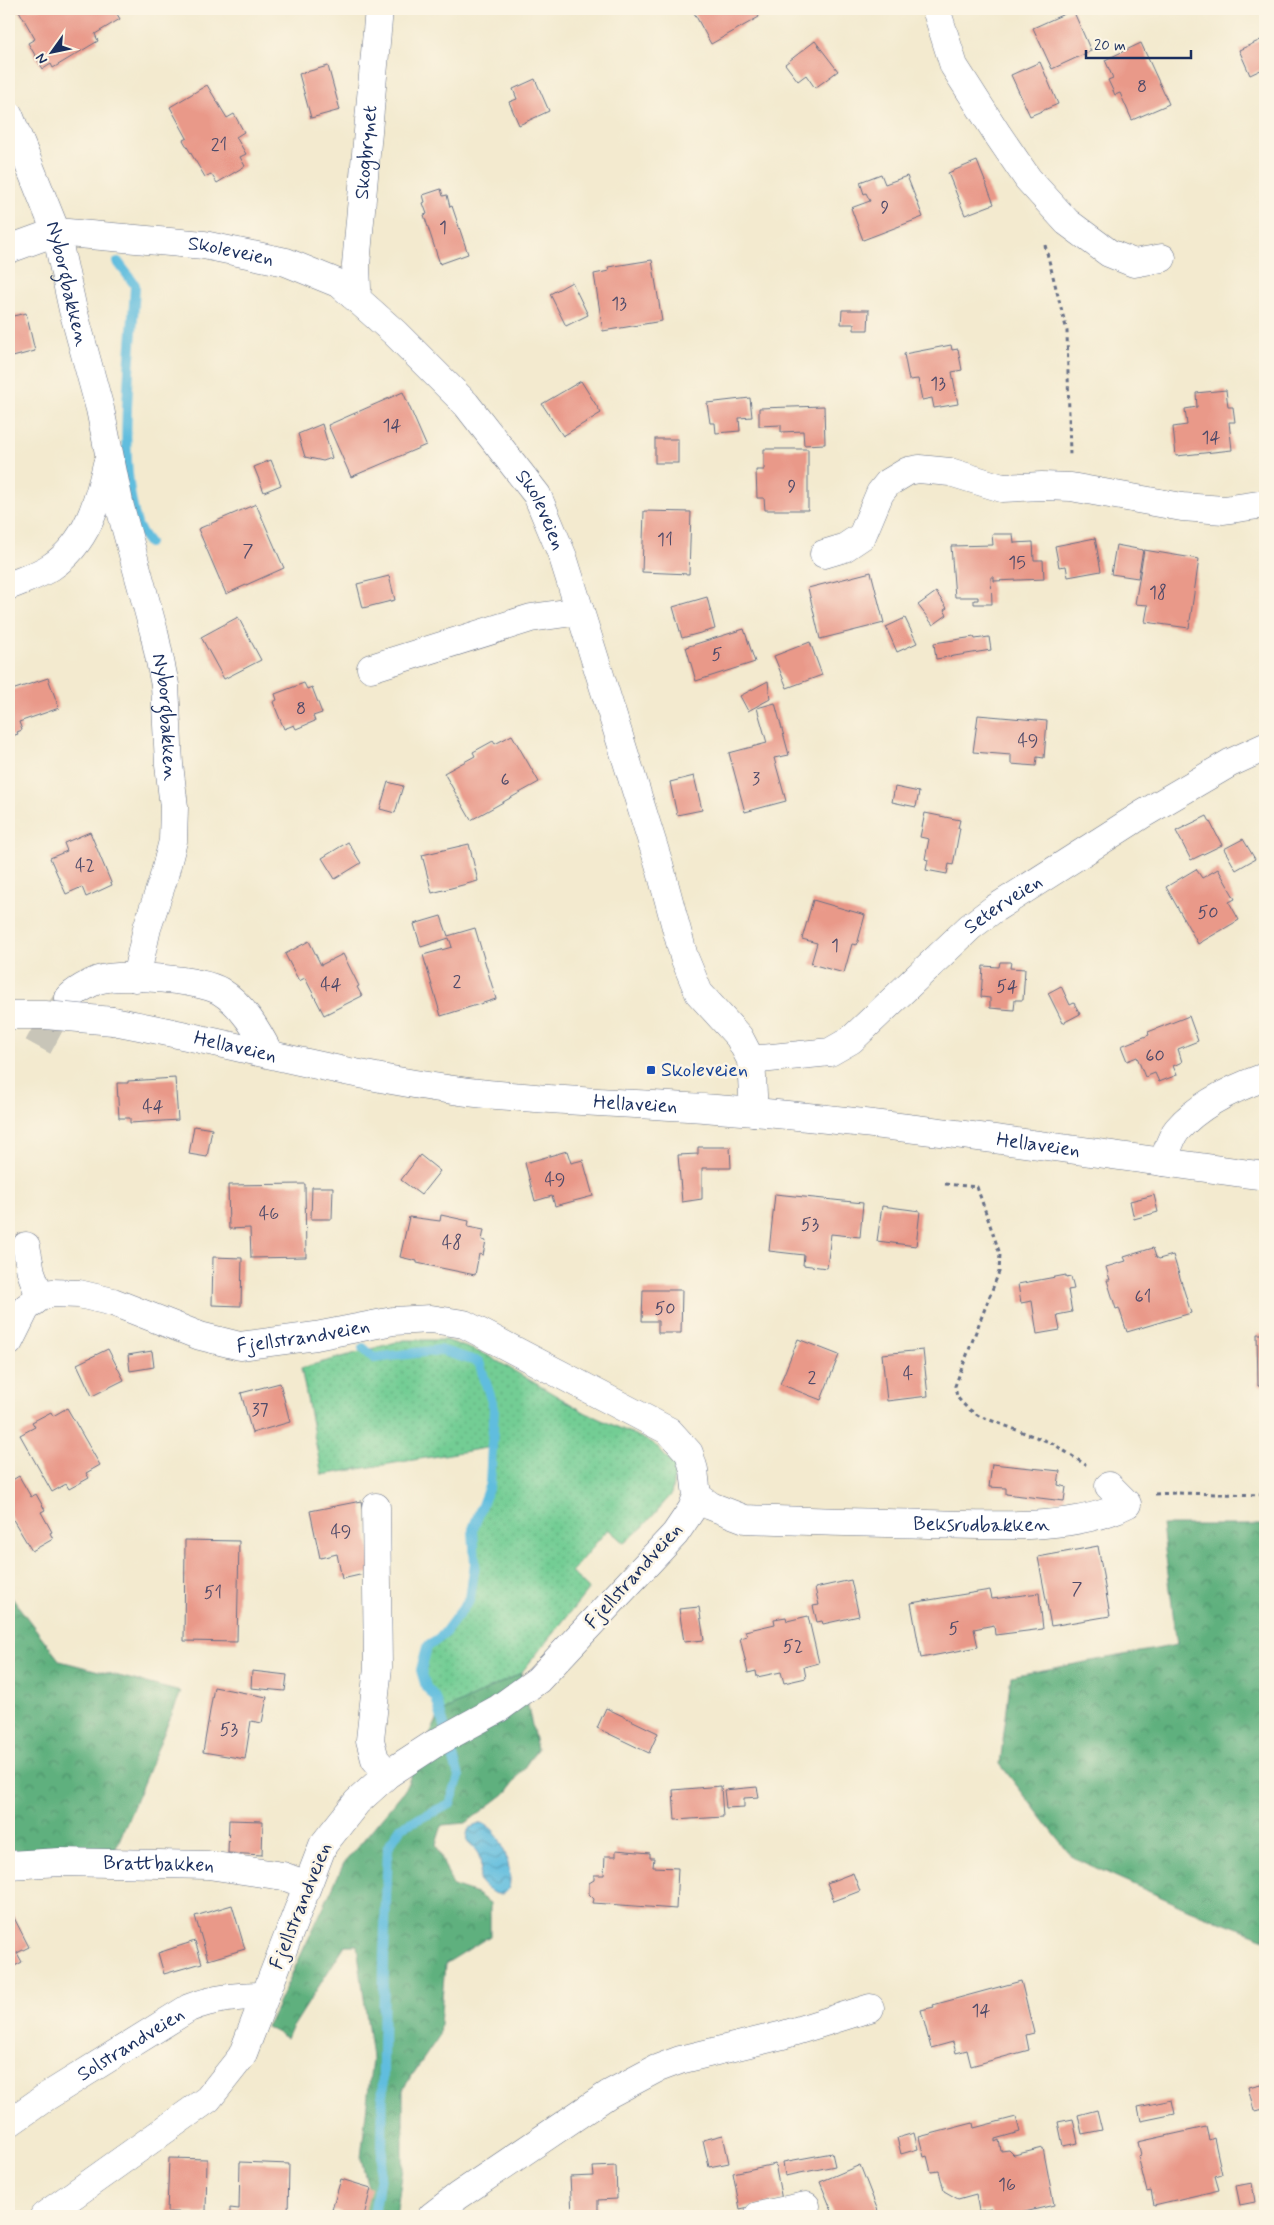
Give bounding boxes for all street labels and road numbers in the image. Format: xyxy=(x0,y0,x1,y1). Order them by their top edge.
street label: Skogbrynet xyxy=(348,104,384,201)
street label: Nyborgbakken xyxy=(39,217,96,349)
street label: Skoleveien xyxy=(187,230,276,273)
street label: Skoleveien xyxy=(509,464,572,554)
street label: Nyborgbakken xyxy=(145,651,184,782)
street label: Seterveien xyxy=(958,868,1048,940)
street label: Hellaveien xyxy=(191,1024,279,1069)
street label: Hellaveien xyxy=(593,1088,678,1120)
street label: Hellaveien xyxy=(995,1126,1082,1164)
street label: Fjellstrandveien xyxy=(235,1312,372,1360)
street label: Beksrudbakken xyxy=(913,1510,1051,1539)
street label: Fjellstrandveien xyxy=(579,1517,689,1635)
street label: Fjellstrandveien xyxy=(263,1839,339,1973)
street label: Brattbakken xyxy=(103,1849,216,1879)
street label: Solstrandveien xyxy=(72,2001,190,2088)

